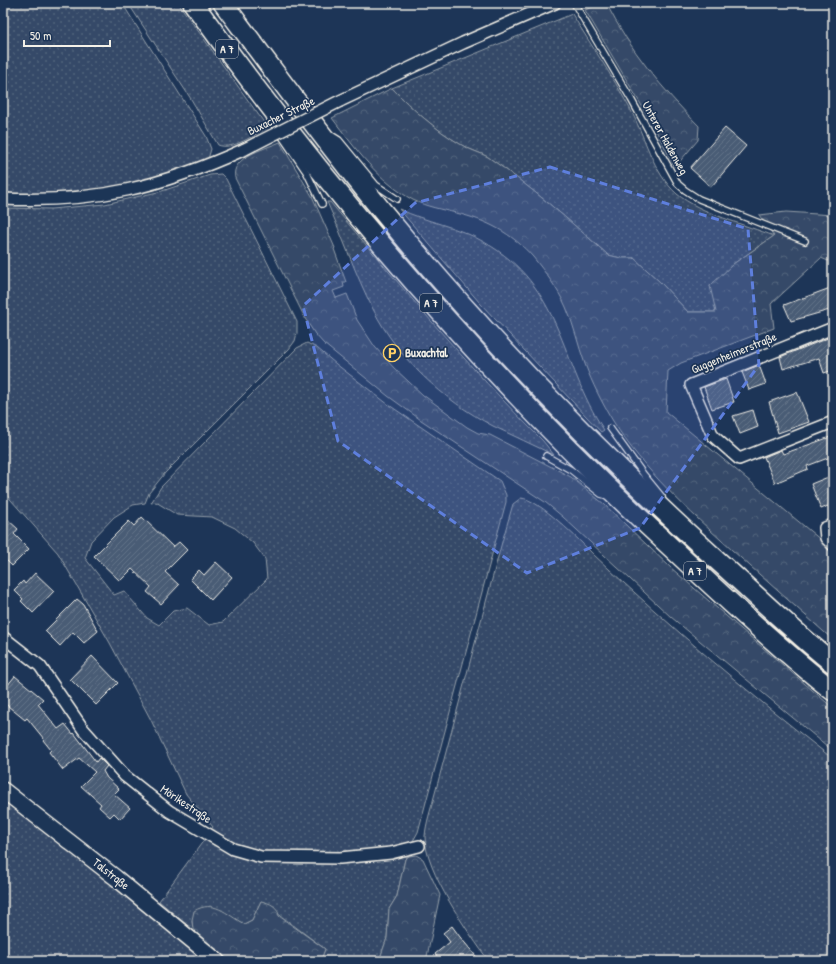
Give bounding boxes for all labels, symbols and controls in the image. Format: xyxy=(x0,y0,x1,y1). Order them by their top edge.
scale bar xyxy=(24,22,110,48)
text: 50 m xyxy=(30,27,51,44)
road number: A 7 xyxy=(216,40,238,58)
street label: Buxacher Straße xyxy=(244,92,317,139)
street label: Unterer Haldenweg xyxy=(638,98,693,178)
road number: A 7 xyxy=(420,294,442,312)
street label: Guggenheimerstraße xyxy=(689,328,779,377)
parking icon: Buxachtal xyxy=(382,343,402,363)
place label: Buxachtal xyxy=(405,344,448,361)
road number: A 7 xyxy=(684,562,706,580)
street label: Mörikestraße xyxy=(157,780,215,827)
street label: Talstraße xyxy=(89,854,134,894)

